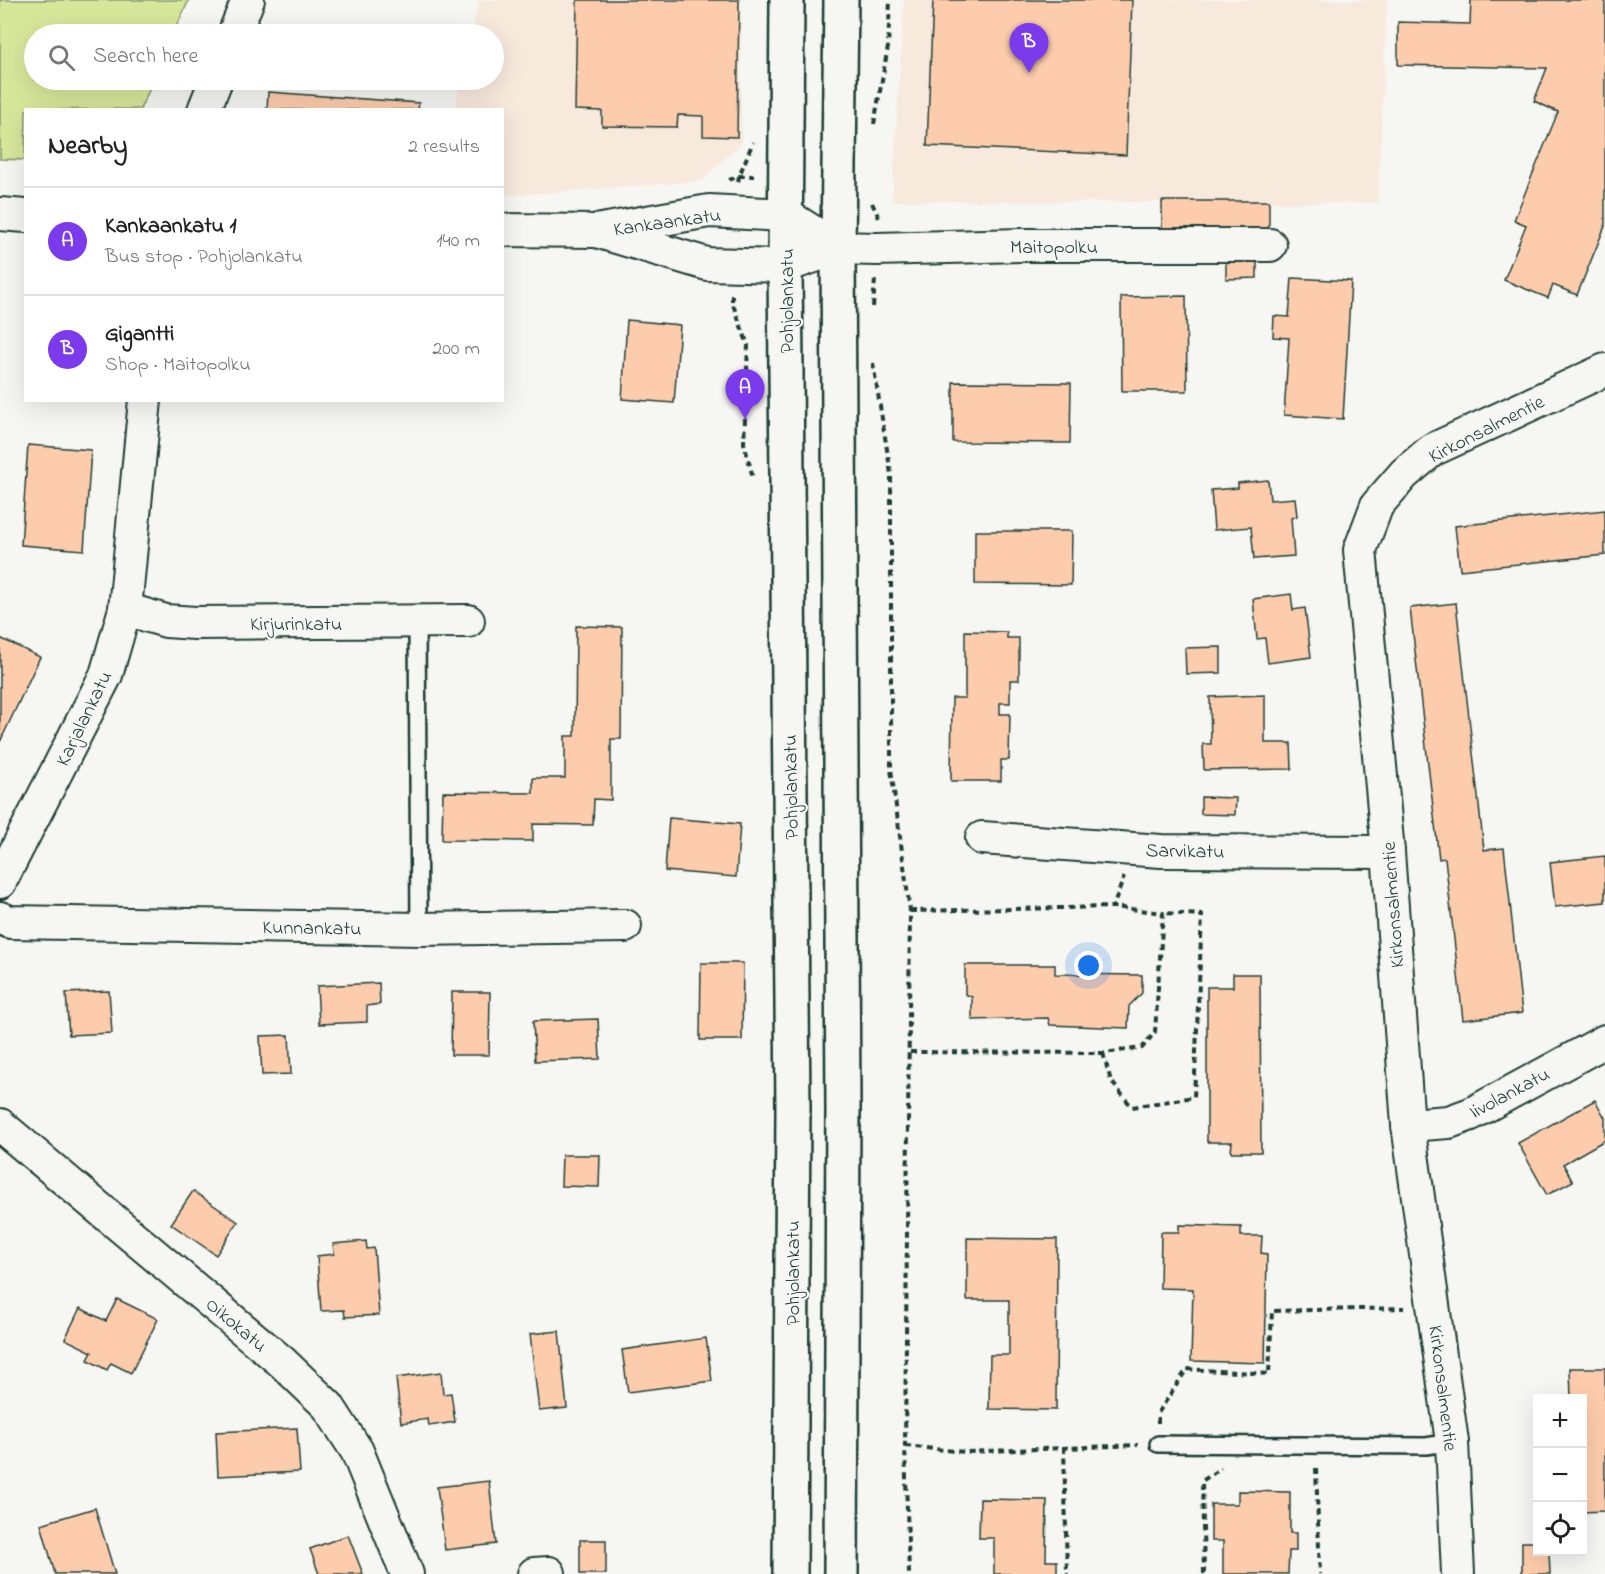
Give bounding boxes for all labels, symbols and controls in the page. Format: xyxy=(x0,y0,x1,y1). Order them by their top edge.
pin: B xyxy=(1010,23,1048,73)
search box xyxy=(24,24,504,90)
icon: search xyxy=(45,41,78,74)
text: Search here xyxy=(93,41,198,73)
text: Nearby xyxy=(48,128,127,166)
text: 2 results xyxy=(408,133,480,162)
street label: Kankaankatu xyxy=(612,202,723,245)
text: Kankaankatu 1 xyxy=(105,211,237,243)
text: A xyxy=(61,227,74,256)
text: 140 m xyxy=(436,227,480,256)
street label: Maitopolku xyxy=(1010,234,1098,263)
text: Bus stop · Pohjolankatu xyxy=(105,243,303,272)
street label: Pohjolankatu xyxy=(774,248,803,354)
text: Gigantti xyxy=(105,319,174,351)
text: B xyxy=(61,335,74,364)
text: 200 m xyxy=(432,335,480,364)
text: Shop · Maitopolku xyxy=(105,351,251,380)
pin: A xyxy=(726,370,764,419)
street label: Kirkonsalmentie xyxy=(1424,389,1550,472)
street label: Kirjurinkatu xyxy=(250,611,342,640)
street label: Karjalankatu xyxy=(50,666,121,772)
street label: Pohjolankatu xyxy=(777,734,808,840)
street label: Sarvikatu xyxy=(1145,837,1225,868)
street label: Kirkonsalmentie xyxy=(1376,841,1413,969)
street label: Kunnankatu xyxy=(262,914,362,945)
your location xyxy=(1074,951,1103,980)
street label: Iivolankatu xyxy=(1465,1061,1556,1128)
street label: Pohjolankatu xyxy=(780,1220,809,1326)
street label: Oikokatu xyxy=(198,1291,273,1360)
street label: Kirkonsalmentie xyxy=(1419,1324,1464,1453)
map controls xyxy=(1533,1394,1587,1556)
button: + xyxy=(1533,1394,1587,1448)
button: − xyxy=(1533,1448,1587,1502)
button: locate xyxy=(1533,1502,1587,1556)

